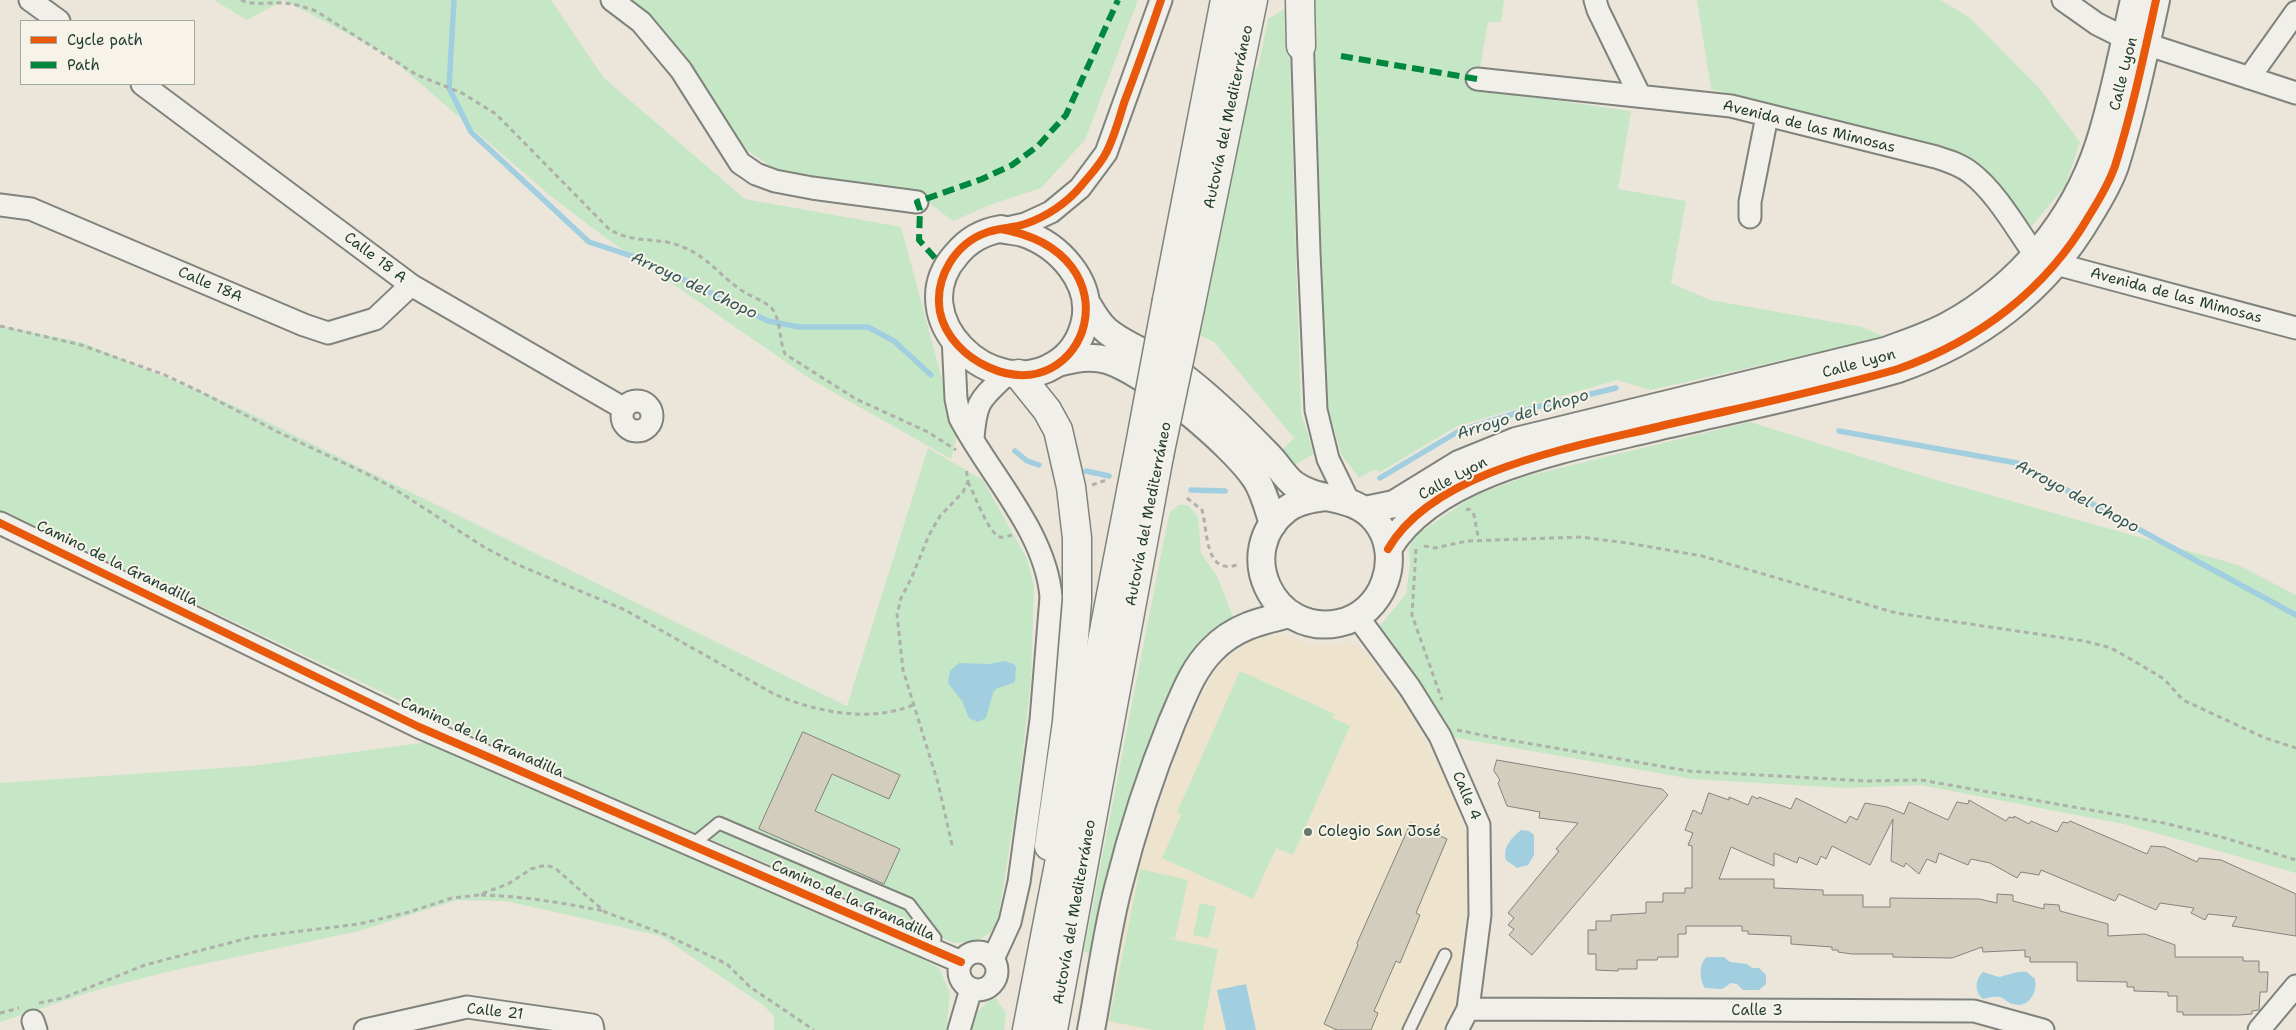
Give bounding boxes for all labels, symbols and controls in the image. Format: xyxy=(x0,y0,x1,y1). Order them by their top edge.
legend xyxy=(20,20,195,85)
street label: Autovía del Mediterráneo xyxy=(1201,24,1257,210)
text: Cycle path xyxy=(67,30,143,50)
street label: Calle Lyon xyxy=(2106,35,2142,113)
text: Path xyxy=(67,55,100,75)
street label: Avenida de las Mimosas xyxy=(1721,97,1897,157)
street label: Calle 18 A xyxy=(340,229,410,287)
water label: Arroyo del Chopo xyxy=(628,248,760,324)
street label: Calle 18A xyxy=(175,263,245,307)
street label: Avenida de las Mimosas xyxy=(2088,264,2264,328)
street label: Calle Lyon xyxy=(1820,346,1898,382)
water label: Arroyo del Chopo xyxy=(1455,386,1591,444)
street label: Autovía del Mediterráneo xyxy=(1122,420,1176,608)
street label: Calle Lyon xyxy=(1416,453,1490,505)
water label: Arroyo del Chopo xyxy=(2012,456,2142,538)
street label: Camino de la Granadilla xyxy=(33,517,201,611)
street label: Camino de la Granadilla xyxy=(397,694,567,782)
street label: Calle 4 xyxy=(1448,769,1484,823)
street label: Autovía del Mediterráneo xyxy=(1050,818,1100,1006)
place label: Colegio San José xyxy=(1318,823,1441,841)
marker: Colegio San José xyxy=(1302,826,1314,838)
street label: Camino de la Granadilla xyxy=(768,857,938,945)
street label: Calle 21 xyxy=(466,1000,524,1024)
street label: Calle 3 xyxy=(1731,1002,1783,1020)

